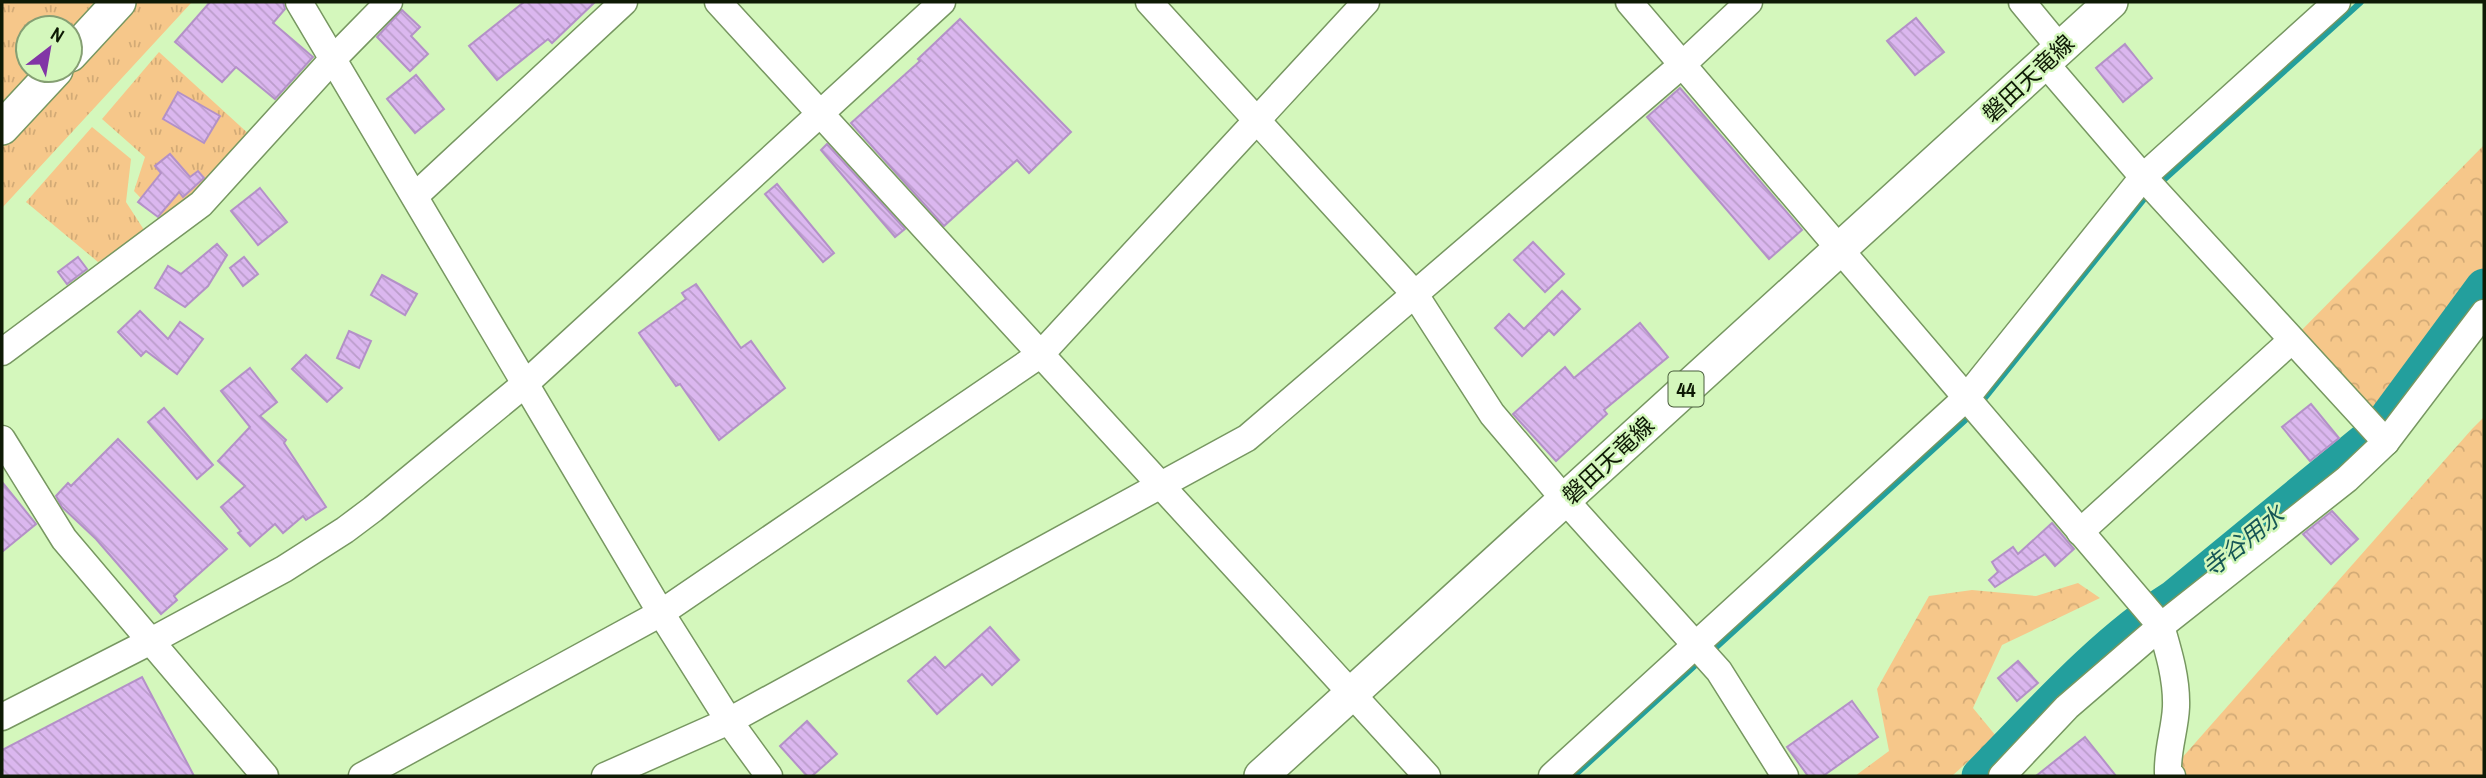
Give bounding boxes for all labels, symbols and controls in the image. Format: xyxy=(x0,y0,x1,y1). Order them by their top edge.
north arrow xyxy=(14,14,84,84)
text: N xyxy=(46,20,69,48)
street label: 磐田天竜線 xyxy=(1975,27,2081,129)
road number: 44 xyxy=(1668,372,1704,406)
street label: 磐田天竜線 xyxy=(1555,409,1661,511)
water label: 寺谷用水 xyxy=(2196,496,2293,584)

